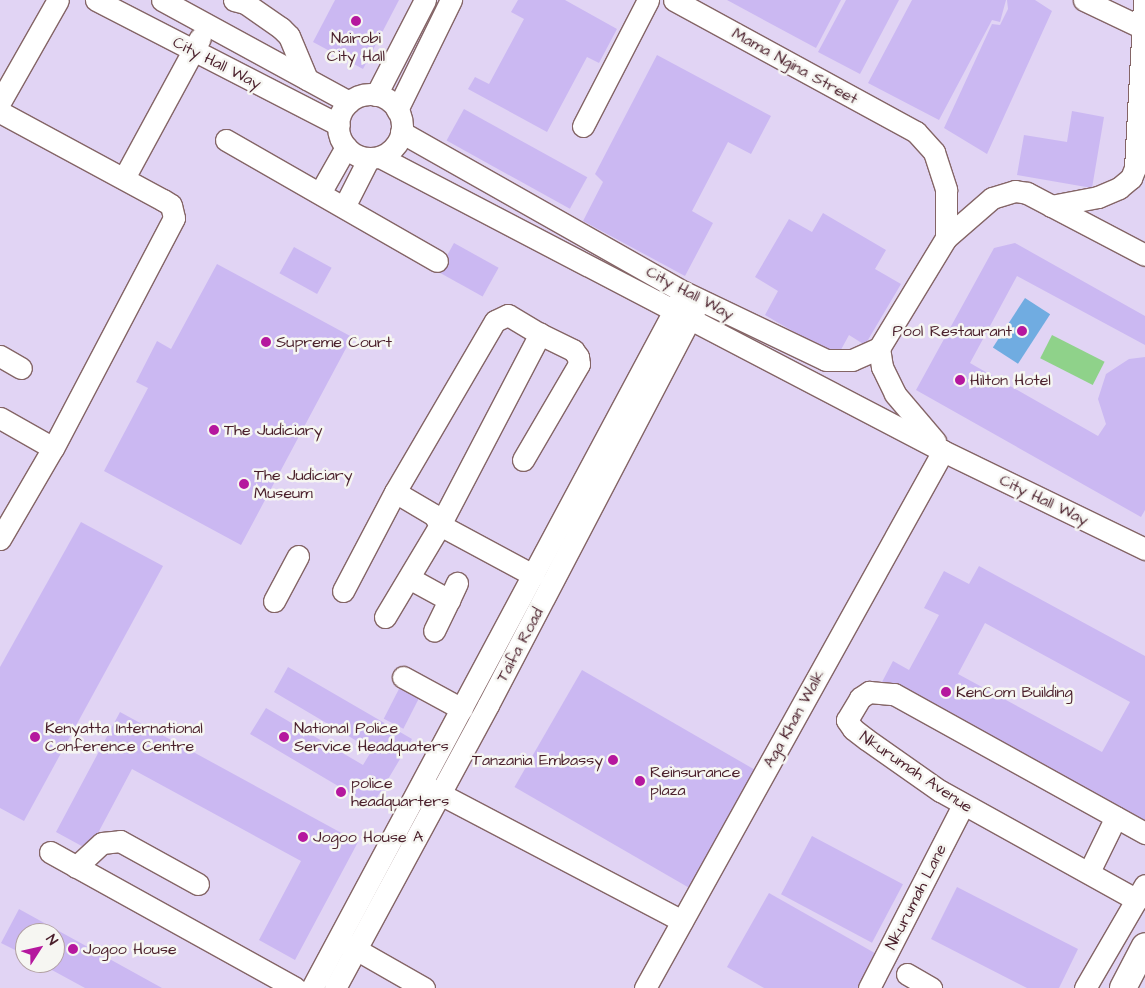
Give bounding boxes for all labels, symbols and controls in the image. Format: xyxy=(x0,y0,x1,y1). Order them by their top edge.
marker: Nairobi City Hall xyxy=(350,15,362,27)
street label: Mama Ngina Street xyxy=(729,23,861,109)
place label: Nairobi City Hall xyxy=(327,28,385,66)
street label: City Hall Way xyxy=(170,33,264,93)
street label: City Hall Way xyxy=(643,262,737,324)
place label: Pool Restaurant xyxy=(893,321,1012,341)
marker: Pool Restaurant xyxy=(1016,325,1028,337)
place label: Supreme Court xyxy=(276,332,392,352)
marker: Supreme Court xyxy=(260,336,272,348)
place label: Hilton Hotel xyxy=(970,370,1051,390)
marker: Hilton Hotel xyxy=(954,374,966,386)
place label: The Judiciary xyxy=(224,420,322,440)
marker: The Judiciary xyxy=(208,424,220,436)
place label: The Judiciary Museum xyxy=(254,465,352,503)
street label: City Hall Way xyxy=(996,470,1092,530)
marker: The Judiciary Museum xyxy=(238,478,250,490)
street label: Taifa Road xyxy=(492,605,548,685)
street label: Aga Khan Walk xyxy=(759,667,829,771)
place label: KenCom Building xyxy=(956,682,1073,702)
marker: KenCom Building xyxy=(940,686,952,698)
place label: Kenyatta International Conference Centre xyxy=(45,718,203,756)
place label: National Police Service Headquaters xyxy=(294,718,449,756)
street label: Nkurumah Avenue xyxy=(856,727,976,817)
marker: Kenyatta International Conference Centre xyxy=(29,731,41,743)
marker: National Police Service Headquaters xyxy=(278,731,290,743)
place label: Tanzania Embassy xyxy=(472,750,603,770)
marker: Tanzania Embassy xyxy=(607,754,619,766)
place label: Reinsurance plaza xyxy=(650,762,740,800)
place label: police headquarters xyxy=(351,773,449,811)
marker: Reinsurance plaza xyxy=(634,775,646,787)
marker: police headquarters xyxy=(335,786,347,798)
place label: Jogoo House A xyxy=(313,827,423,847)
marker: Jogoo House A xyxy=(297,831,309,843)
street label: Nkurumah Lane xyxy=(881,841,951,953)
north arrow xyxy=(15,923,65,973)
text: N xyxy=(41,931,62,949)
place label: Jogoo House xyxy=(83,939,177,959)
marker: Jogoo House xyxy=(67,943,79,955)

